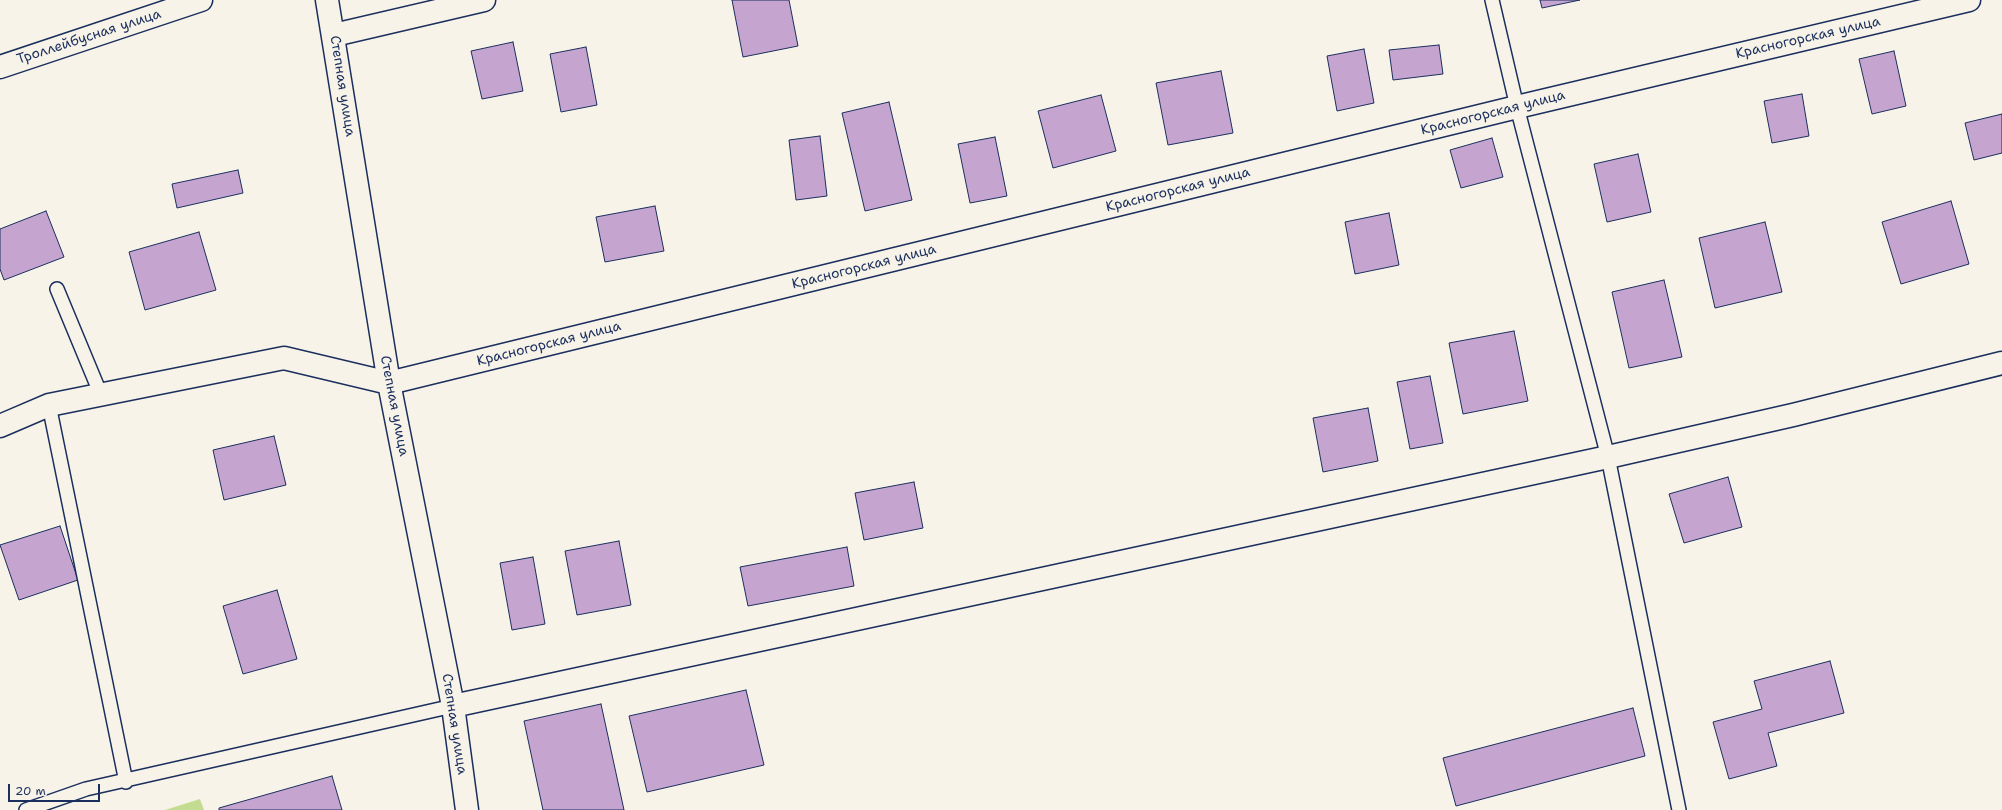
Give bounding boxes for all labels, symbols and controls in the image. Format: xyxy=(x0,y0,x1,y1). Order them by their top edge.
street label: Троллейбусная улица xyxy=(15,6,163,68)
street label: Красногорская улица xyxy=(1734,13,1882,63)
street label: Степная улица xyxy=(326,34,358,138)
street label: Красногорская улица xyxy=(1419,87,1567,139)
street label: Красногорская улица xyxy=(1104,164,1252,216)
street label: Красногорская улица xyxy=(790,241,938,293)
street label: Красногорская улица xyxy=(475,318,623,370)
street label: Степная улица xyxy=(376,354,412,458)
street label: Степная улица xyxy=(438,672,470,776)
scale bar xyxy=(10,776,102,802)
text: 20 m xyxy=(15,783,46,799)

